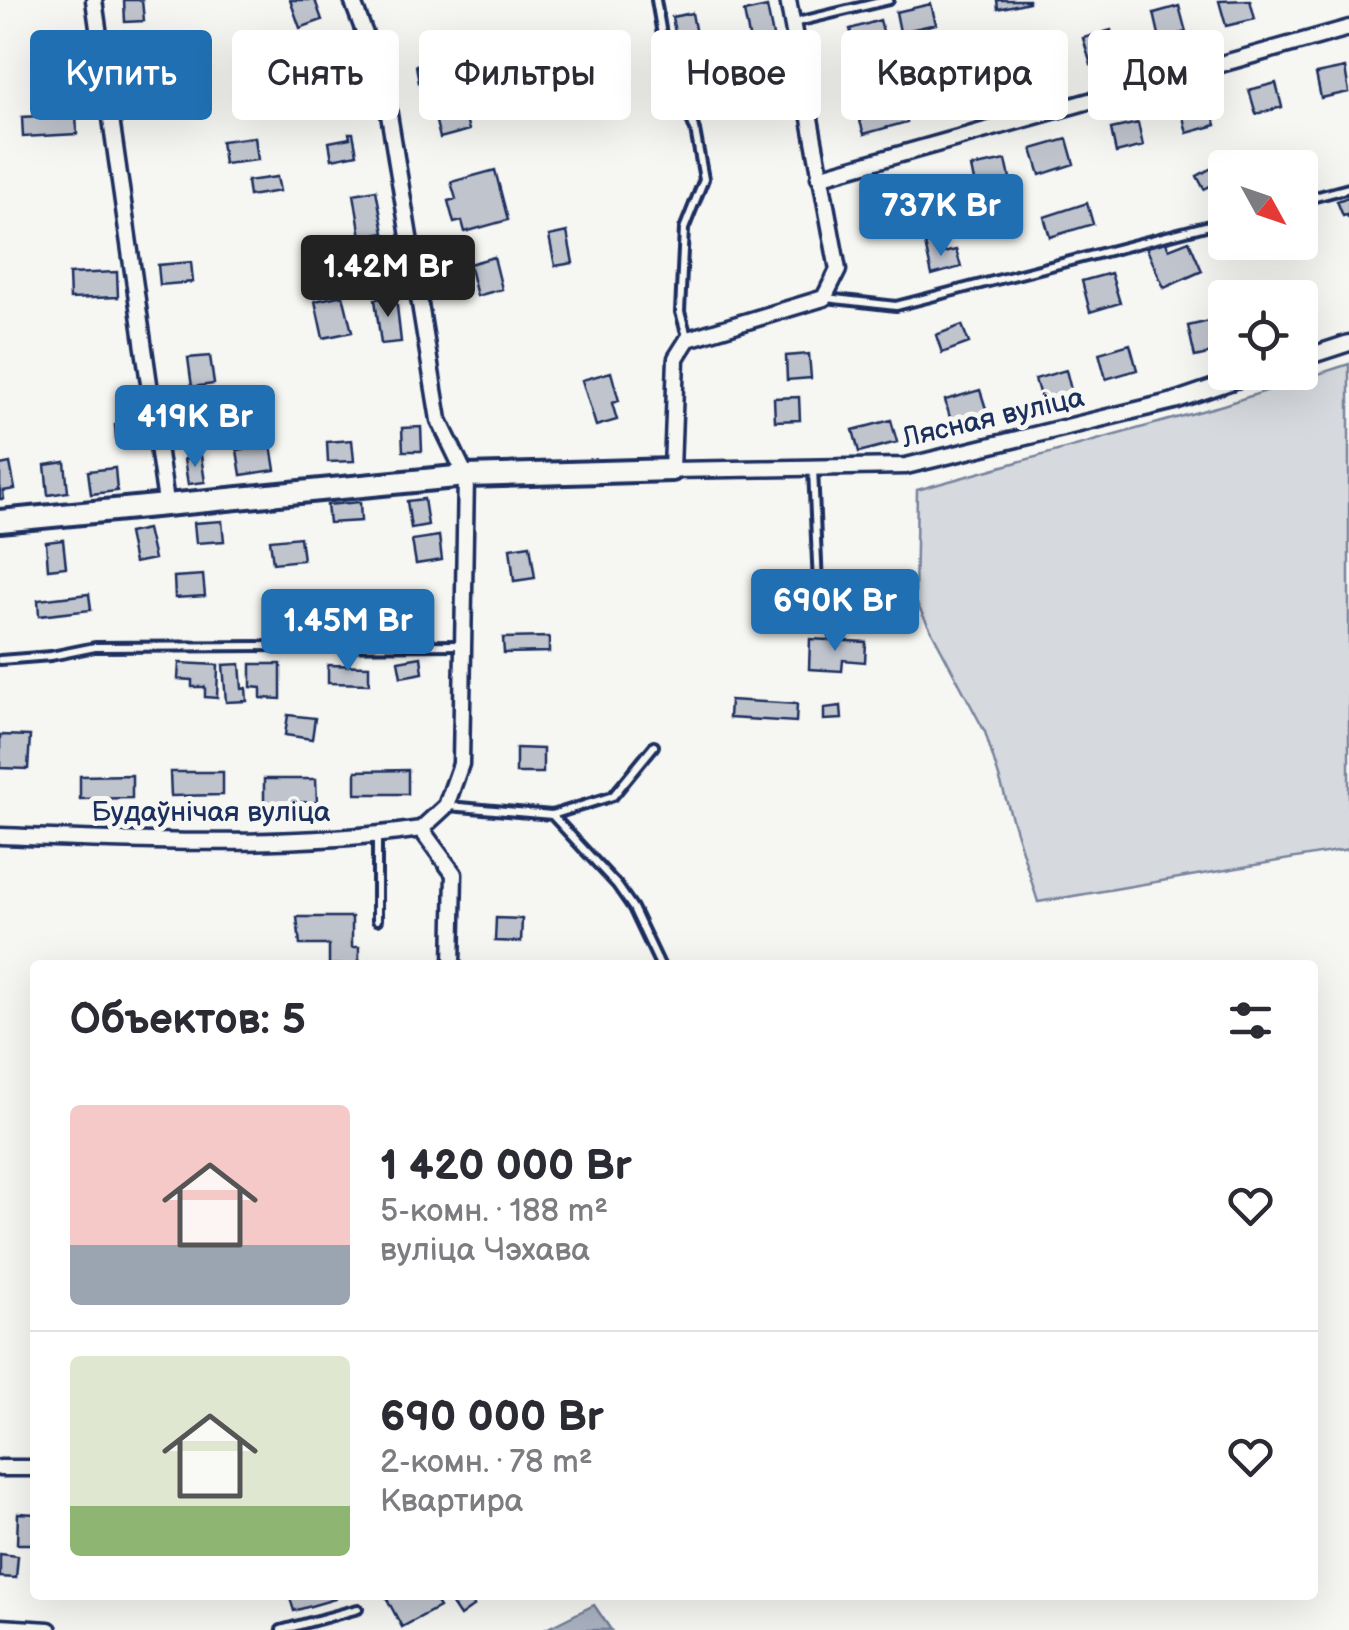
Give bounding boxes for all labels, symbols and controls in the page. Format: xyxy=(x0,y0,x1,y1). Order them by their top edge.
chip: Купить xyxy=(30,30,212,120)
chip: Снять xyxy=(232,30,399,120)
chip: Фильтры xyxy=(419,30,631,120)
chip: Новое xyxy=(651,30,821,120)
chip: Квартира xyxy=(841,30,1068,120)
chip: Дом xyxy=(1088,30,1224,120)
north arrow xyxy=(1208,150,1318,260)
map controls xyxy=(1208,150,1318,390)
pin: 737K Br xyxy=(849,174,1033,259)
text: 737K Br xyxy=(881,187,1001,226)
pin: 1.42M Br xyxy=(285,235,491,320)
text: 1.42M Br xyxy=(323,248,453,287)
button: locate xyxy=(1208,280,1318,390)
street label: Лясная вуліца xyxy=(898,381,1088,455)
pin: 419K Br xyxy=(103,385,287,470)
text: 419K Br xyxy=(137,398,253,437)
pin: 690K Br xyxy=(743,569,927,654)
text: 690K Br xyxy=(773,582,897,621)
pin: 1.45M Br xyxy=(245,589,451,674)
text: 1.45M Br xyxy=(283,602,413,641)
street label: Будаўнічая вуліца xyxy=(91,796,331,829)
icon: filters xyxy=(1223,993,1278,1048)
text: Объектов: 5 xyxy=(70,995,306,1046)
text: 1 420 000 Br xyxy=(380,1141,632,1192)
icon: home xyxy=(150,1145,270,1265)
icon: heart xyxy=(1223,1178,1278,1233)
text: 5-комн. · 188 m² xyxy=(380,1192,608,1231)
text: вуліца Чэхава xyxy=(380,1231,590,1270)
text: 690 000 Br xyxy=(380,1392,604,1443)
icon: home xyxy=(150,1396,270,1516)
icon: heart xyxy=(1223,1429,1278,1484)
text: 2-комн. · 78 m² xyxy=(380,1443,593,1482)
text: Квартира xyxy=(380,1482,523,1521)

